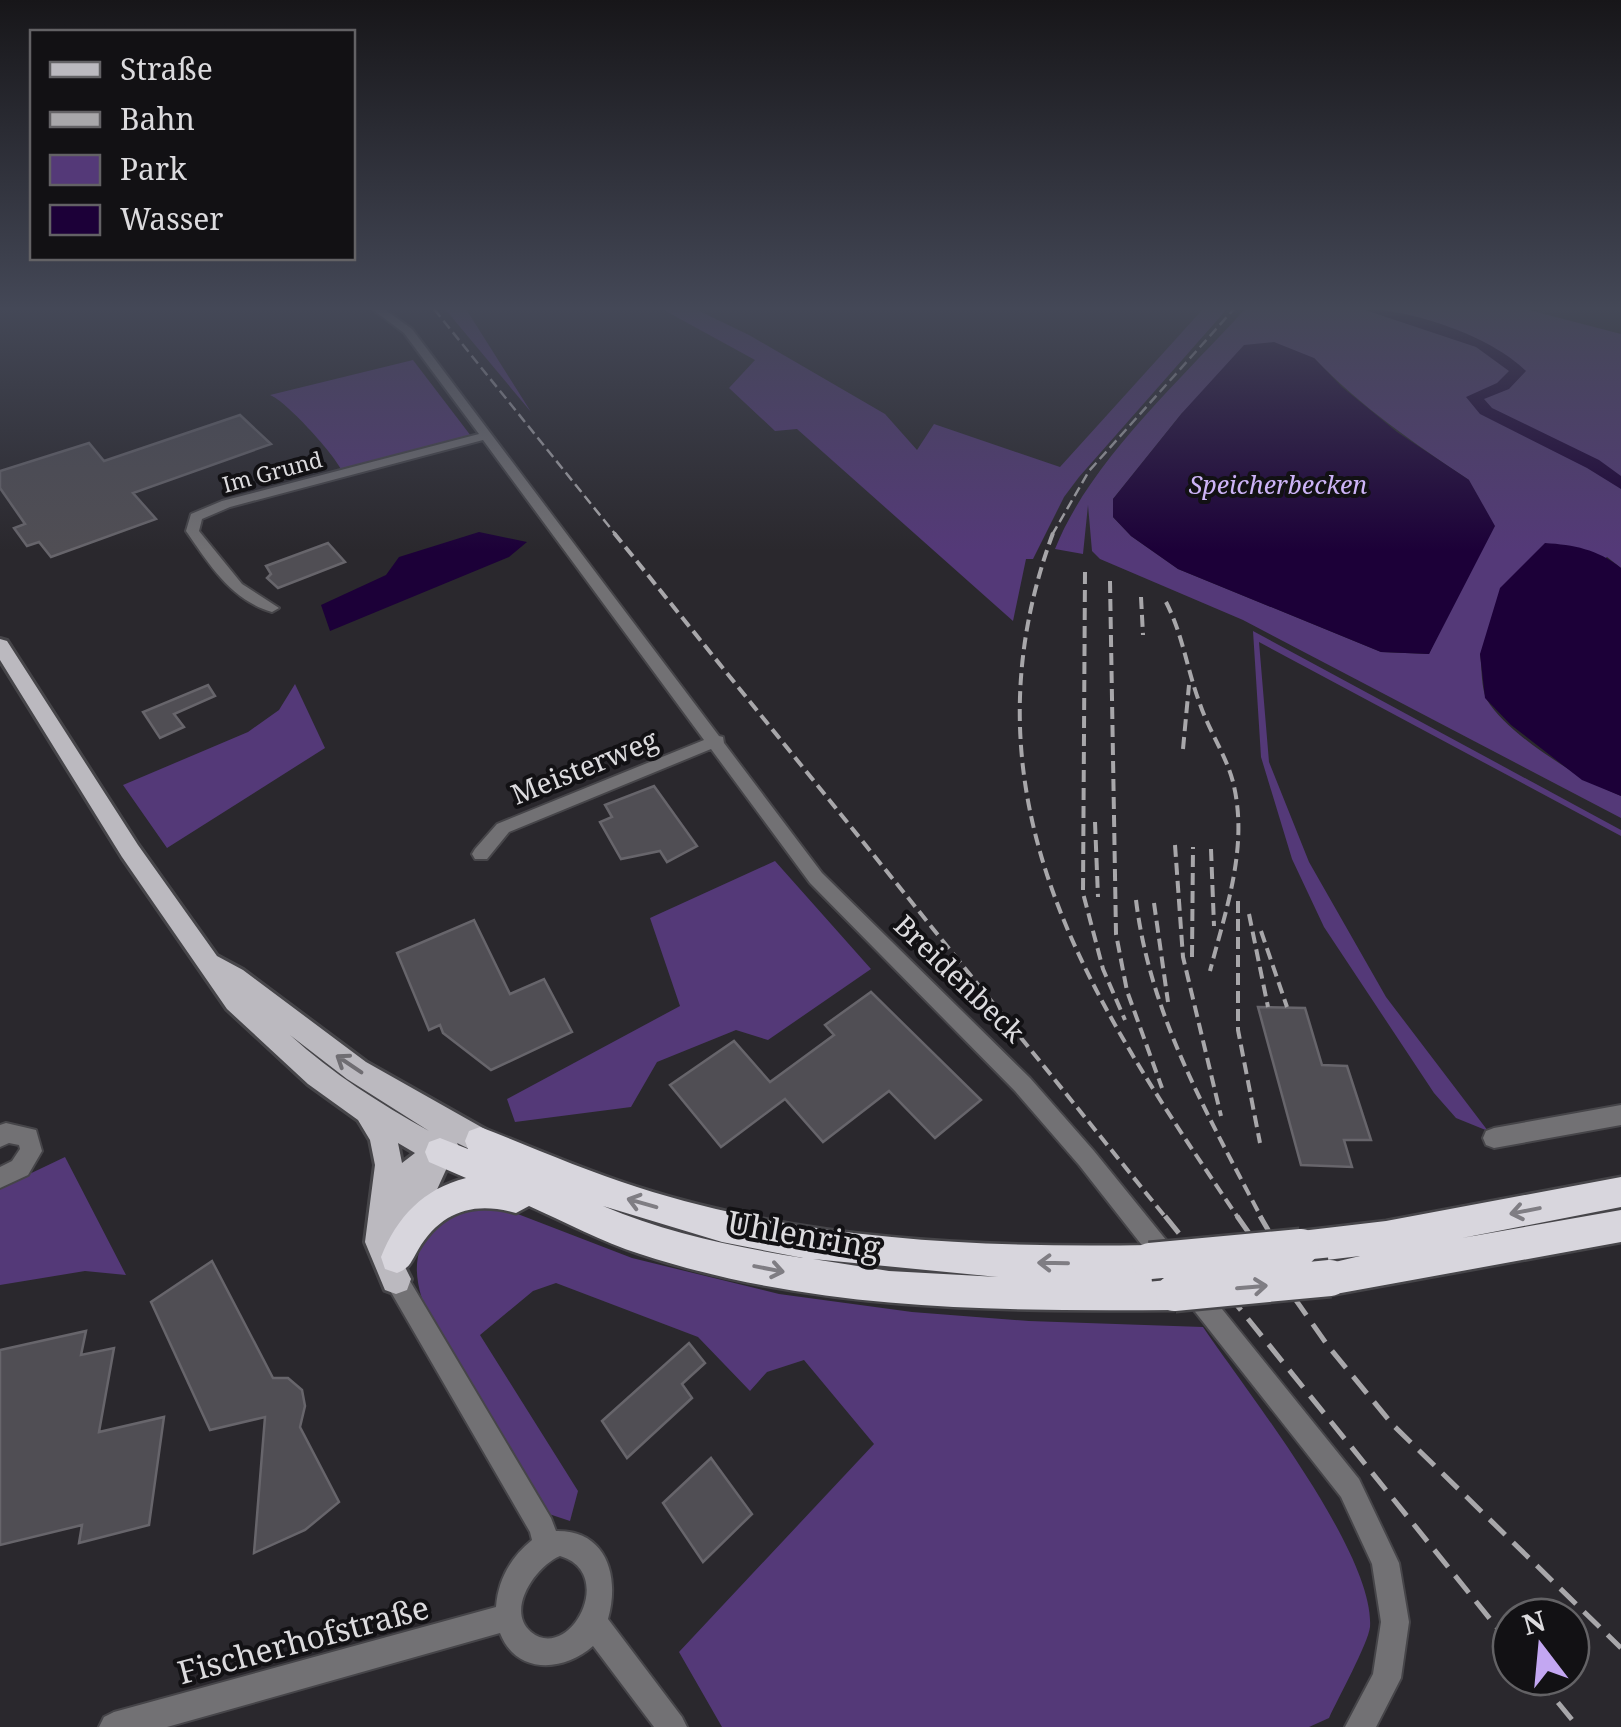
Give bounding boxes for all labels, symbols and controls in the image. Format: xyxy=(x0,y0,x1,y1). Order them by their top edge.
legend xyxy=(30,30,355,260)
text: Straße xyxy=(120,48,213,89)
text: Bahn xyxy=(120,98,195,139)
text: Park xyxy=(120,148,187,189)
text: Wasser xyxy=(120,198,223,239)
street label: Im Grund xyxy=(219,443,326,499)
water label: Speicherbecken xyxy=(1189,467,1367,501)
street label: Meisterweg xyxy=(505,719,663,813)
street label: Breidenbeck xyxy=(886,906,1034,1050)
one-way arrow xyxy=(335,1054,363,1075)
one-way arrow xyxy=(627,1193,658,1211)
street label: Uhlenring xyxy=(724,1199,884,1269)
one-way arrow xyxy=(1510,1202,1542,1221)
one-way arrow xyxy=(1037,1253,1069,1272)
one-way arrow xyxy=(752,1260,785,1279)
one-way arrow xyxy=(1235,1277,1267,1296)
street label: Fischerhofstraße xyxy=(173,1585,433,1693)
north arrow xyxy=(1491,1597,1591,1697)
text: N xyxy=(1518,1601,1550,1643)

